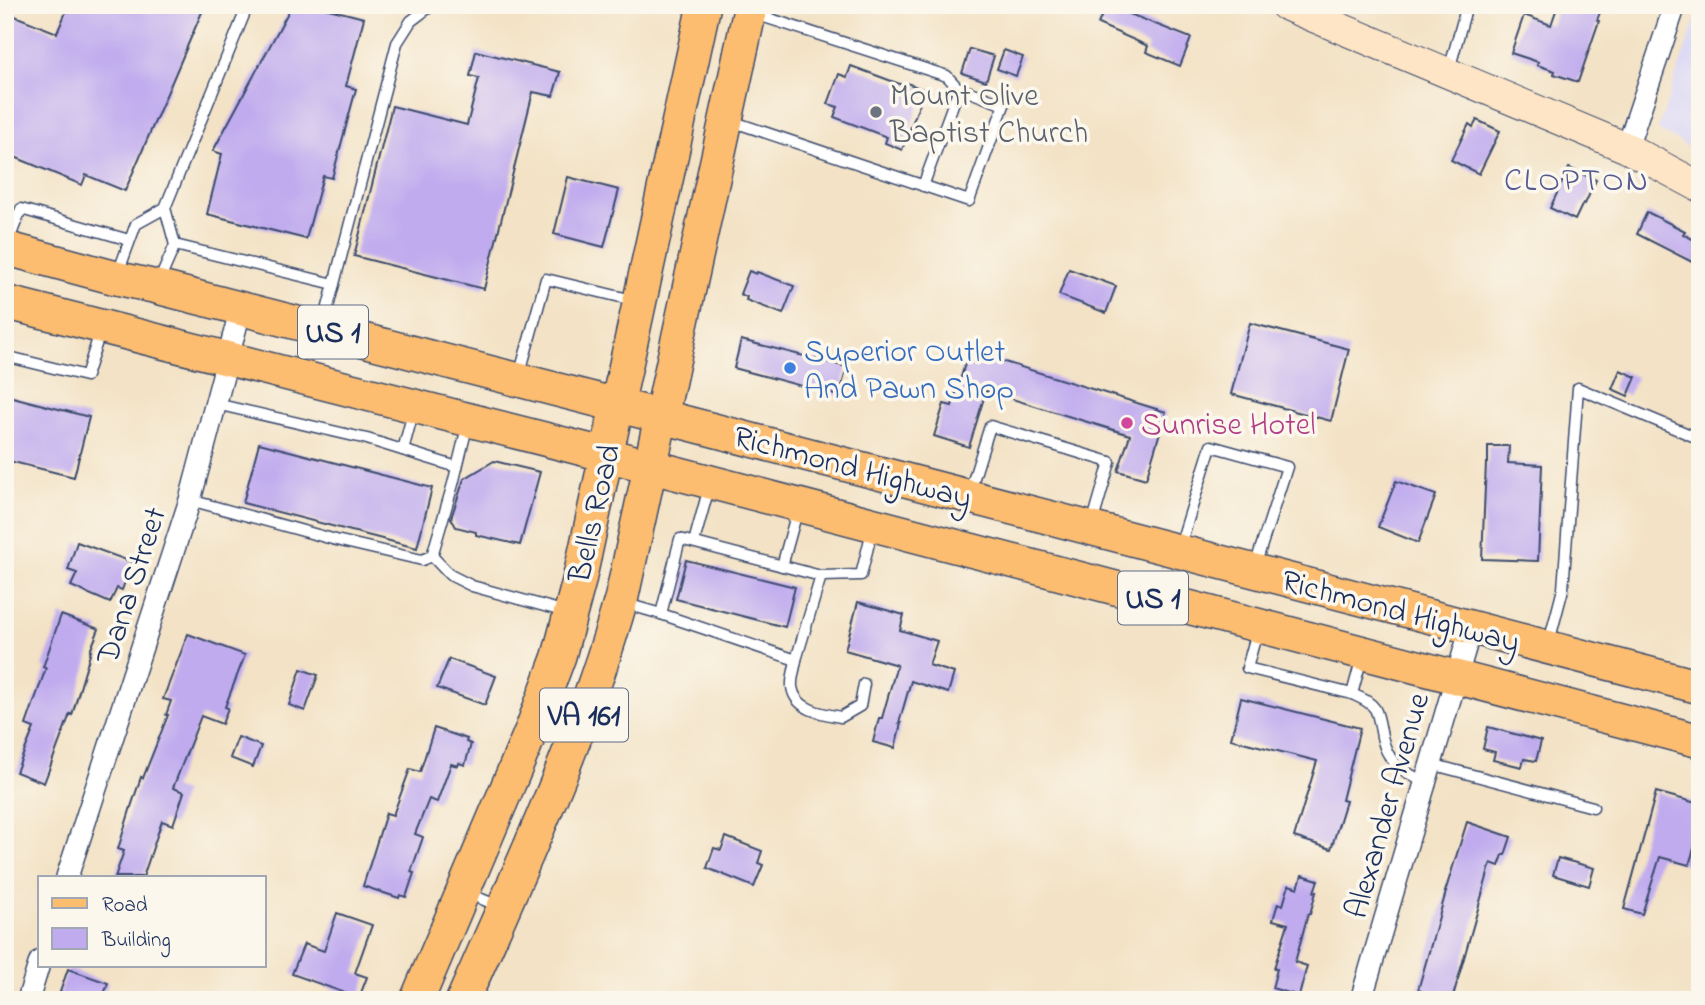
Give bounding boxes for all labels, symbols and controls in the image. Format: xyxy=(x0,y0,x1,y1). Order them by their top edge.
place label: Mount Olive Baptist Church xyxy=(889,74,1088,158)
marker: Mount Olive Baptist Church xyxy=(868,104,884,120)
district label: CLOPTON xyxy=(1504,158,1650,206)
road number: US 1 xyxy=(298,306,368,358)
place label: Superior Outlet And Pawn Shop xyxy=(804,330,1014,414)
marker: Superior Outlet And Pawn Shop xyxy=(782,360,798,376)
place label: Sunrise Hotel xyxy=(1141,403,1316,450)
street label: Richmond Highway xyxy=(728,415,976,524)
marker: Sunrise Hotel xyxy=(1119,415,1135,431)
street label: Bells Road xyxy=(557,440,635,589)
street label: Dana Street xyxy=(86,501,181,672)
street label: Richmond Highway xyxy=(1276,559,1524,668)
road number: US 1 xyxy=(1118,572,1188,624)
street label: Alexander Avenue xyxy=(1335,687,1444,924)
road number: VA 161 xyxy=(540,688,628,742)
legend xyxy=(38,876,266,967)
text: Road xyxy=(102,891,148,921)
text: Building xyxy=(101,926,171,958)

